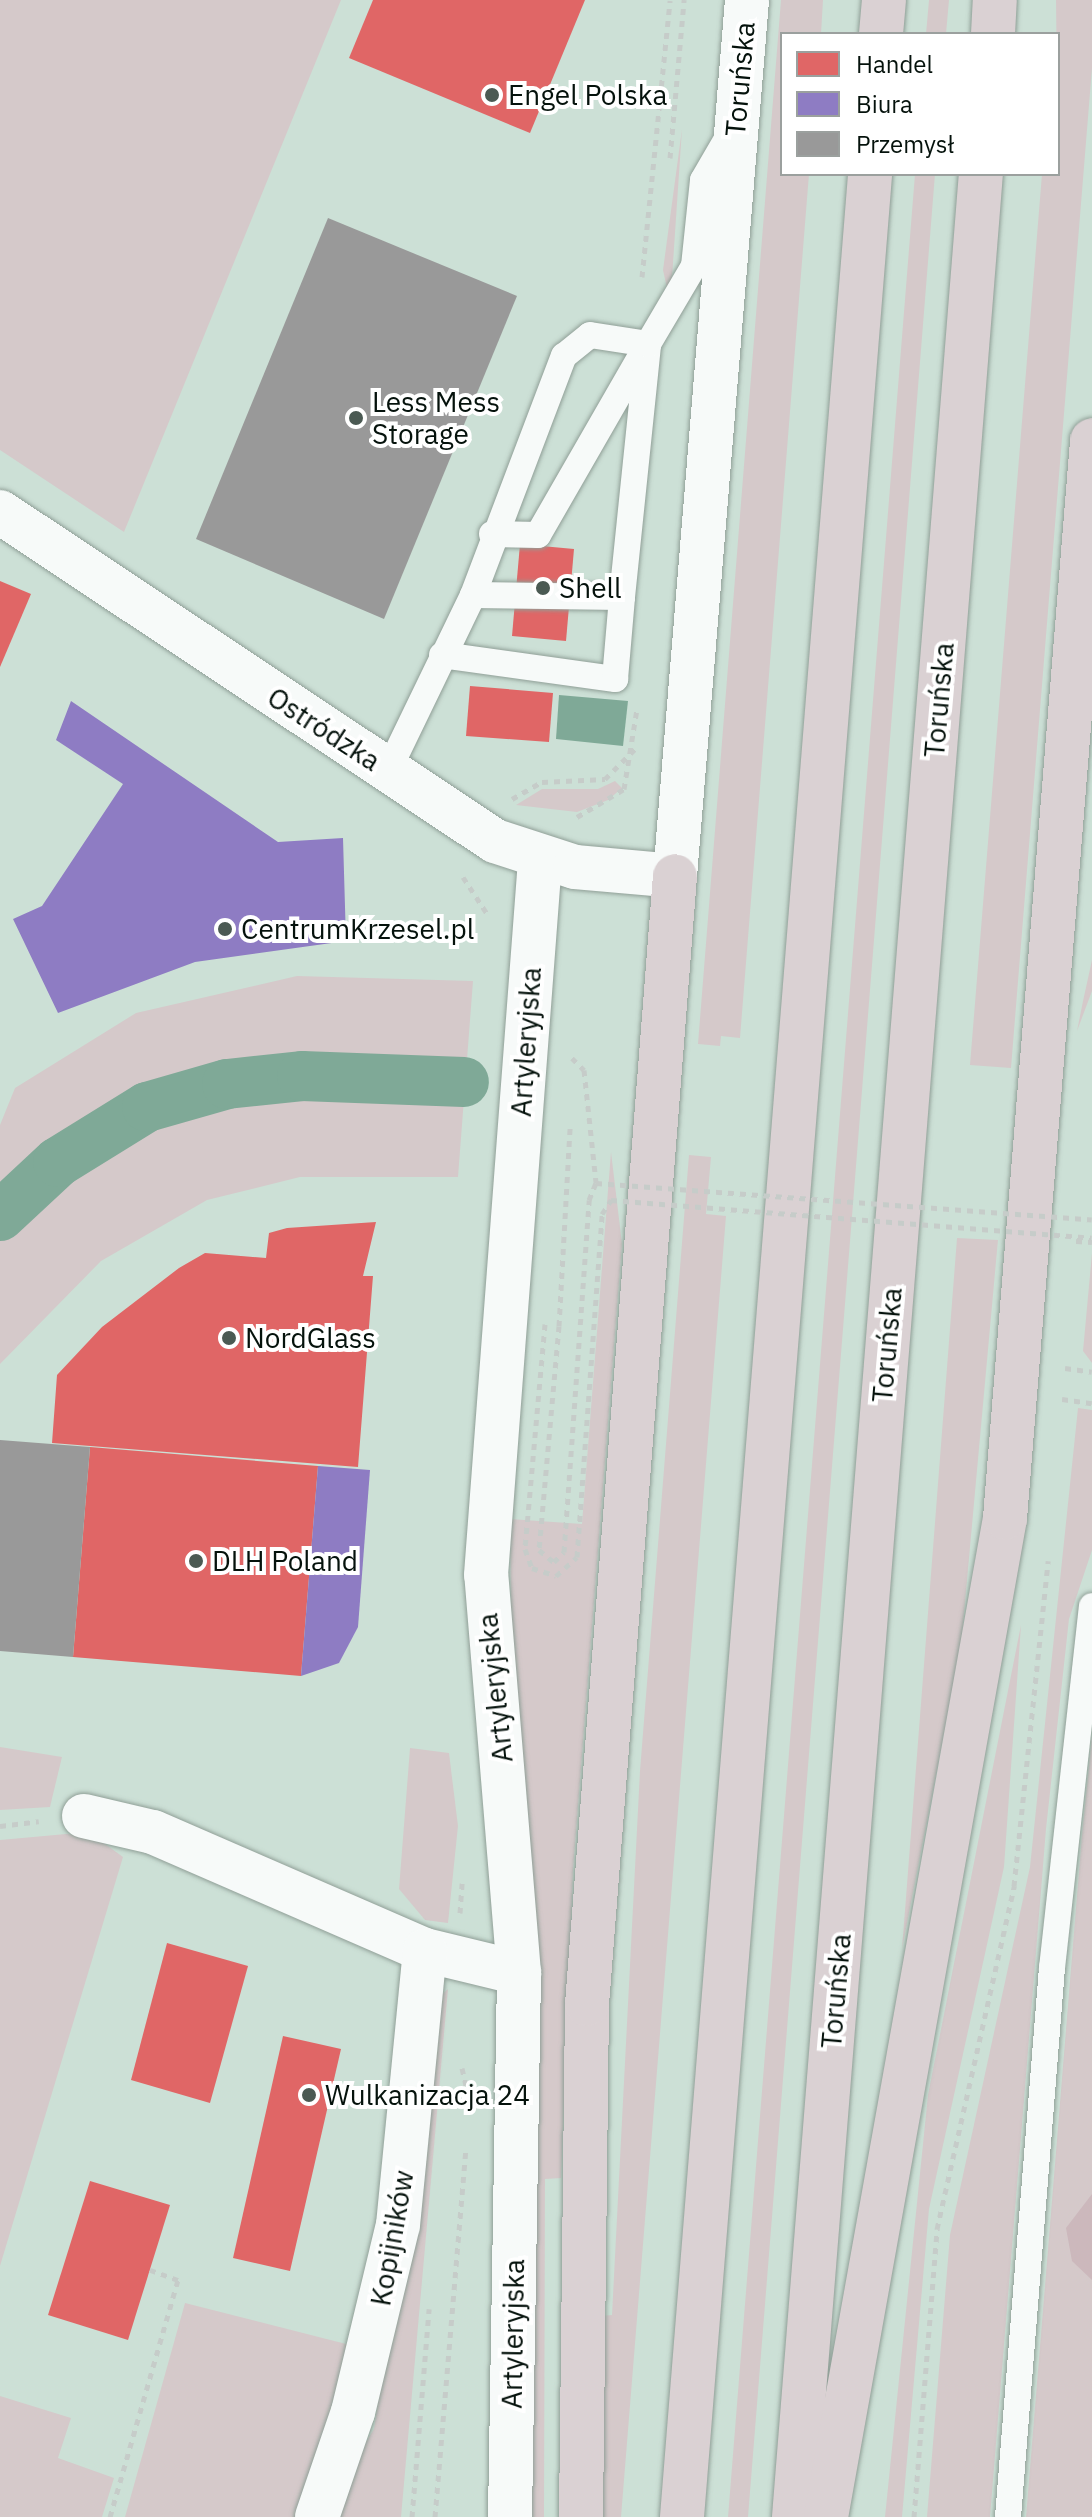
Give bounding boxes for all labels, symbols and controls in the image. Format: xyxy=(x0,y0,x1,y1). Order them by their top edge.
street label: Toruńska xyxy=(718,20,762,138)
legend xyxy=(780,32,1060,176)
text: Handel xyxy=(856,48,933,80)
place label: Engel Polska xyxy=(508,78,667,112)
marker: Engel Polska xyxy=(483,86,501,104)
text: Biura xyxy=(856,88,913,120)
text: Przemysł xyxy=(856,128,954,160)
place label: Less Mess Storage xyxy=(372,385,500,451)
marker: Less Mess Storage xyxy=(347,409,365,427)
place label: Shell xyxy=(559,571,622,605)
marker: Shell xyxy=(534,579,552,597)
street label: Toruńska xyxy=(917,641,961,759)
street label: Ostródzka xyxy=(261,680,387,778)
place label: CentrumKrzesel.pl xyxy=(241,912,474,946)
marker: CentrumKrzesel.pl xyxy=(216,920,234,938)
street label: Artyleryjska xyxy=(504,966,548,1118)
street label: Toruńska xyxy=(865,1286,909,1404)
place label: NordGlass xyxy=(245,1321,376,1355)
marker: NordGlass xyxy=(220,1329,238,1347)
place label: DLH Poland xyxy=(212,1544,358,1578)
marker: DLH Poland xyxy=(187,1552,205,1570)
street label: Artyleryjska xyxy=(470,1612,520,1764)
street label: Toruńska xyxy=(814,1932,858,2050)
place label: Wulkanizacja 24 xyxy=(325,2078,530,2112)
marker: Wulkanizacja 24 xyxy=(300,2086,318,2104)
street label: Kopijników xyxy=(364,2168,420,2308)
street label: Artyleryjska xyxy=(495,2259,531,2409)

